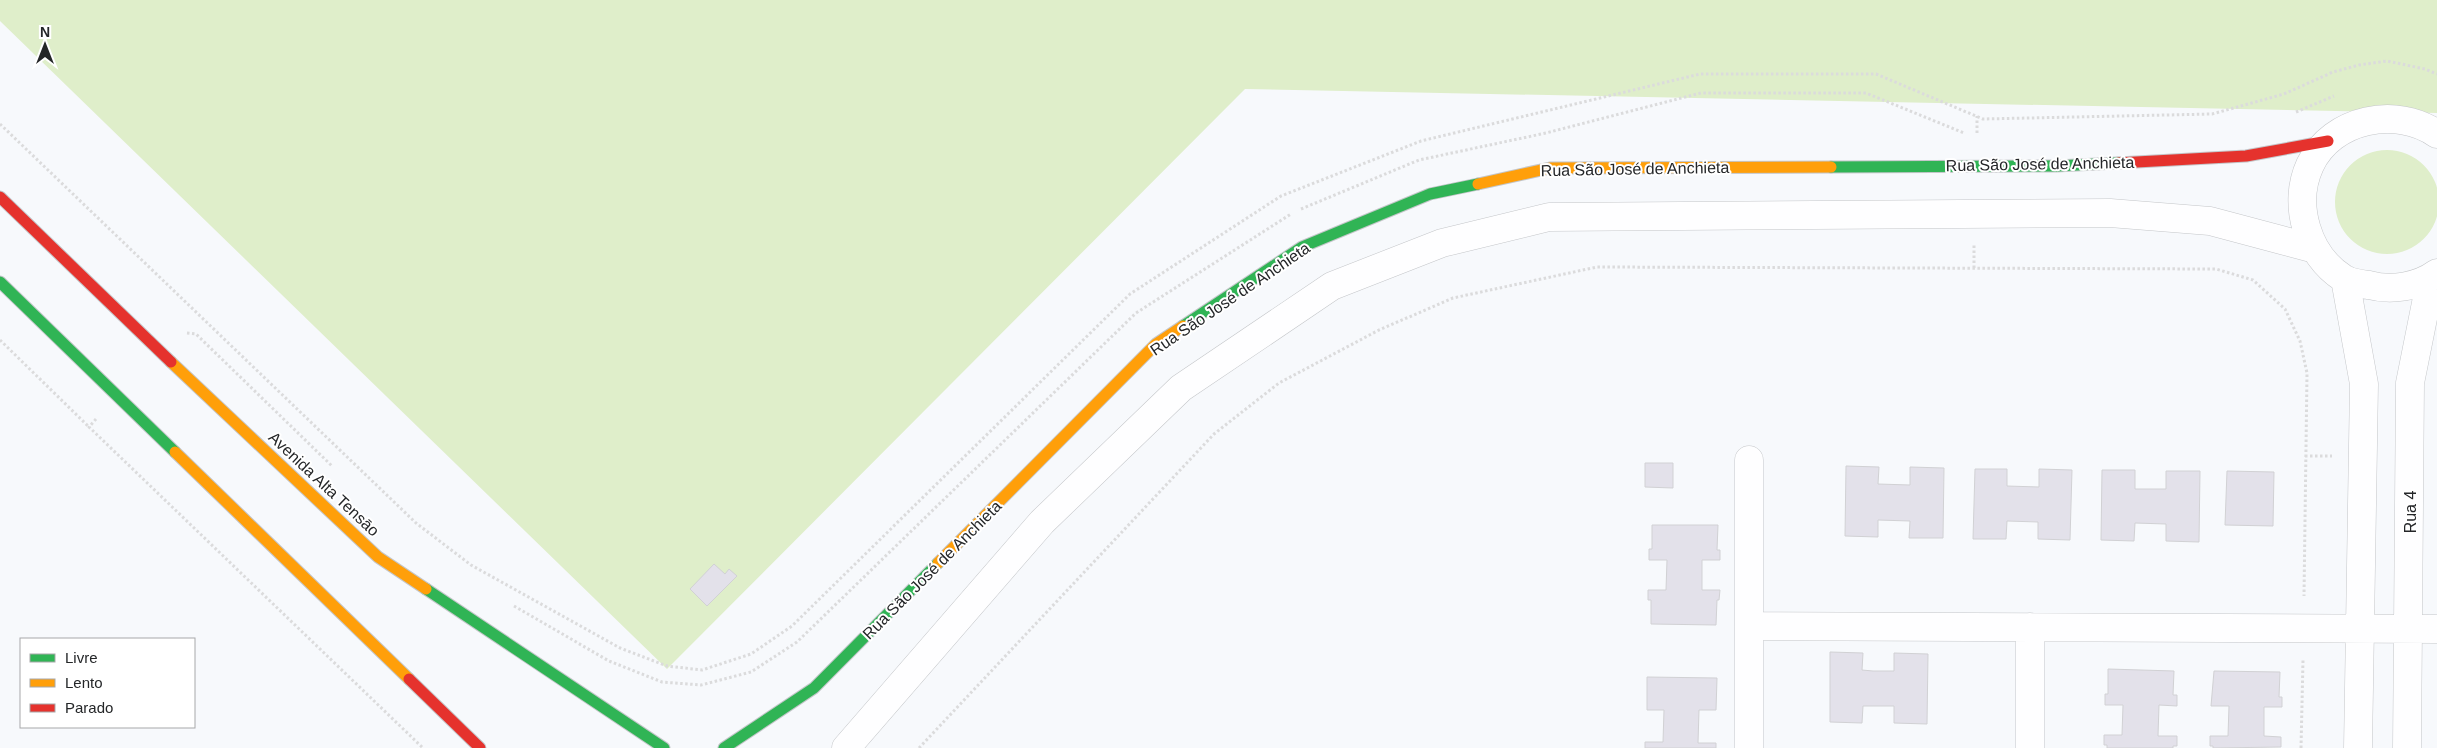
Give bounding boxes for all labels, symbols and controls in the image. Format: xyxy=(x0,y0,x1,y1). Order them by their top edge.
north arrow xyxy=(20,20,70,70)
text: N xyxy=(40,24,50,40)
street label: Rua São José de Anchieta xyxy=(1946,154,2135,174)
street label: Rua São José de Anchieta xyxy=(1541,159,1730,179)
street label: Rua São José de Anchieta xyxy=(1147,239,1313,359)
street label: Avenida Alta Tensāo xyxy=(265,429,383,540)
street label: Rua 4 xyxy=(2402,491,2419,533)
street label: Rua São José de Anchieta xyxy=(859,497,1005,643)
legend xyxy=(20,638,195,728)
text: Livre xyxy=(65,649,98,666)
text: Lento xyxy=(65,674,103,691)
text: Parado xyxy=(65,699,113,716)

